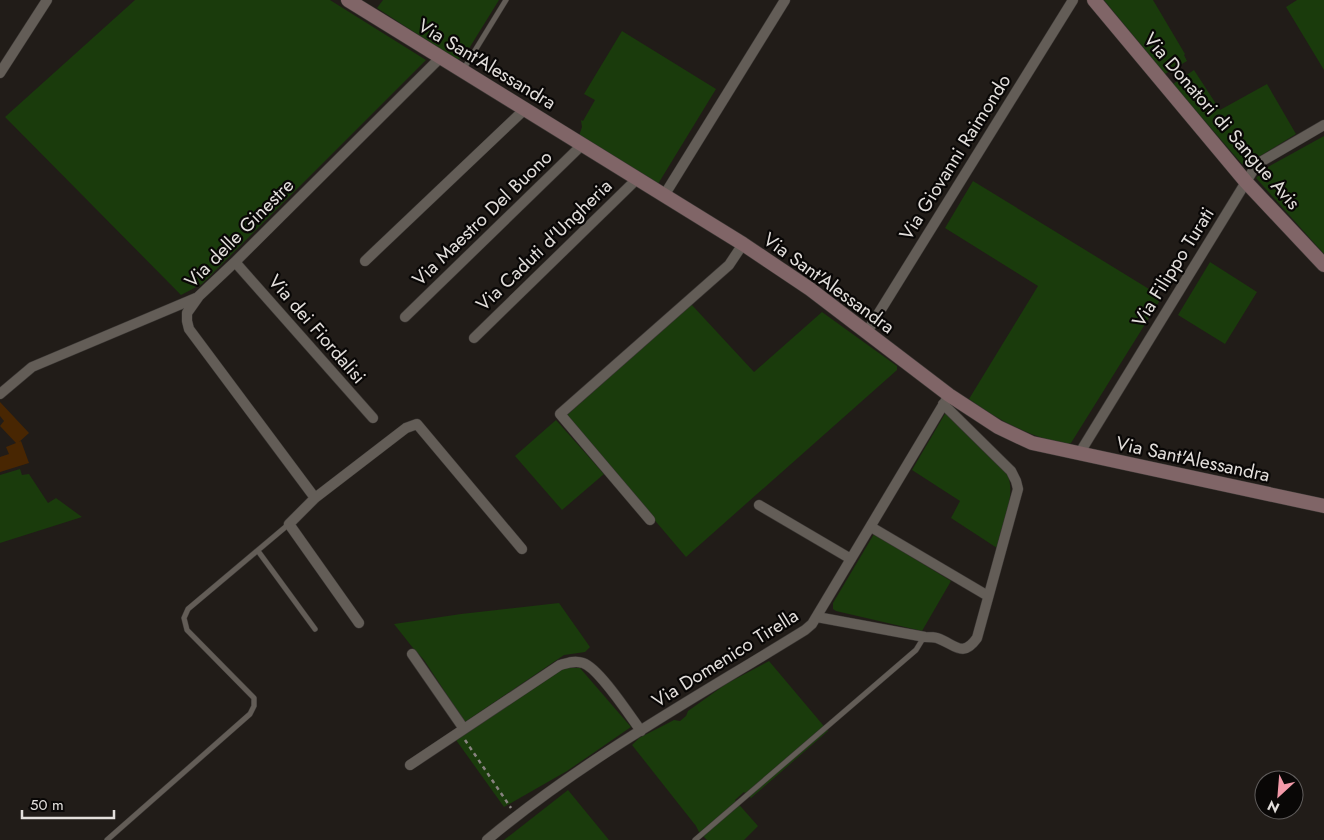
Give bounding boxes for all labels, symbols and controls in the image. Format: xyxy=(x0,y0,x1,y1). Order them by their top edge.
street label: Via Sant'Alessandra xyxy=(413,12,561,116)
street label: Via Donatori di Sangue Avis xyxy=(1137,27,1307,216)
street label: Via Giovanni Raimondo xyxy=(893,69,1017,245)
street label: Via Maestro Del Buono xyxy=(406,144,558,292)
street label: Via delle Ginestre xyxy=(178,172,300,294)
street label: Via Caduti d'Ungheria xyxy=(470,173,618,317)
street label: Via Filippo Turati xyxy=(1125,202,1221,332)
street label: Via Sant'Alessandra xyxy=(758,226,900,340)
street label: Via dei Fiordalisi xyxy=(262,269,372,389)
street label: Via Sant'Alessandra xyxy=(1114,430,1272,488)
street label: Via Domenico Tirella xyxy=(647,602,803,714)
north arrow xyxy=(1254,770,1304,820)
scale bar xyxy=(22,788,115,820)
text: 50 m xyxy=(30,794,64,816)
text: N xyxy=(1264,795,1283,818)

